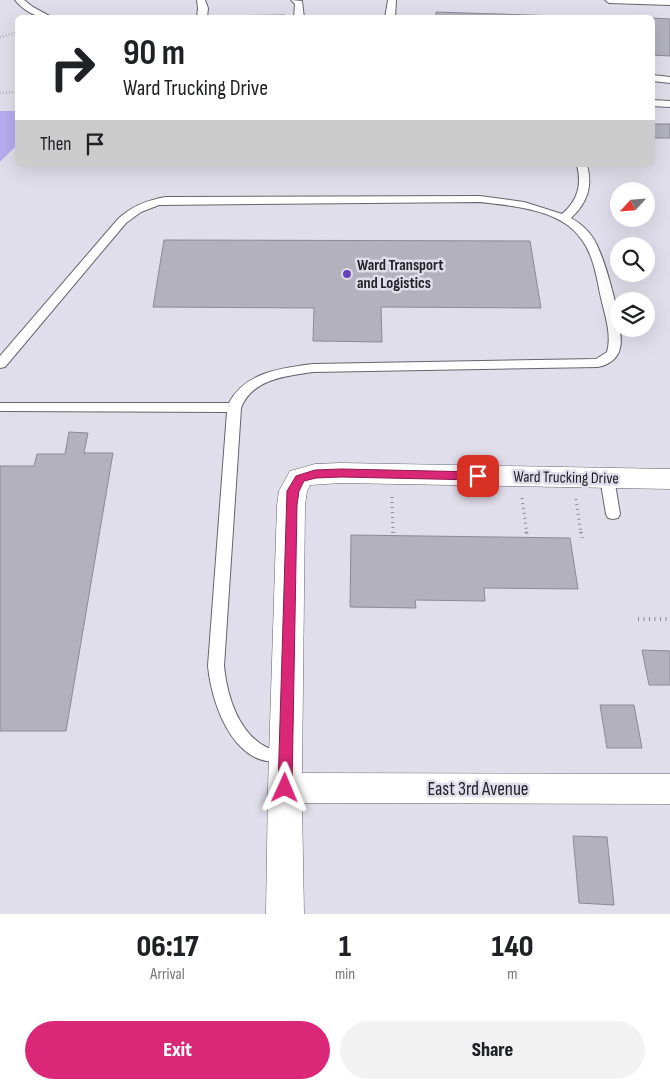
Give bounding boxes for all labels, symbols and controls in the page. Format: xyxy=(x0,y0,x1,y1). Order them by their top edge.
text: 90 m xyxy=(123,32,185,75)
icon: right xyxy=(40,35,105,100)
text: Ward Trucking Drive xyxy=(123,75,268,102)
icon: arrive xyxy=(81,130,109,158)
text: Then xyxy=(40,133,71,156)
north arrow xyxy=(610,182,655,228)
map controls xyxy=(610,182,655,337)
button: search xyxy=(610,237,655,282)
place label: Ward Transport and Logistics xyxy=(357,256,443,293)
marker: Ward Transport and Logistics xyxy=(341,268,353,280)
button: layers xyxy=(610,292,655,337)
pin xyxy=(457,455,499,497)
icon: arrive xyxy=(464,462,492,490)
street label: Ward Trucking Drive xyxy=(513,468,619,488)
position arrow xyxy=(258,761,310,813)
street label: East 3rd Avenue xyxy=(427,778,529,801)
text: 06:17 xyxy=(136,929,199,965)
text: 1 xyxy=(339,929,351,965)
text: 140 xyxy=(492,929,534,965)
text: Arrival xyxy=(150,965,185,984)
text: min xyxy=(335,965,355,984)
text: m xyxy=(507,965,518,984)
button: Exit xyxy=(25,1021,330,1079)
button: Share xyxy=(340,1021,645,1079)

